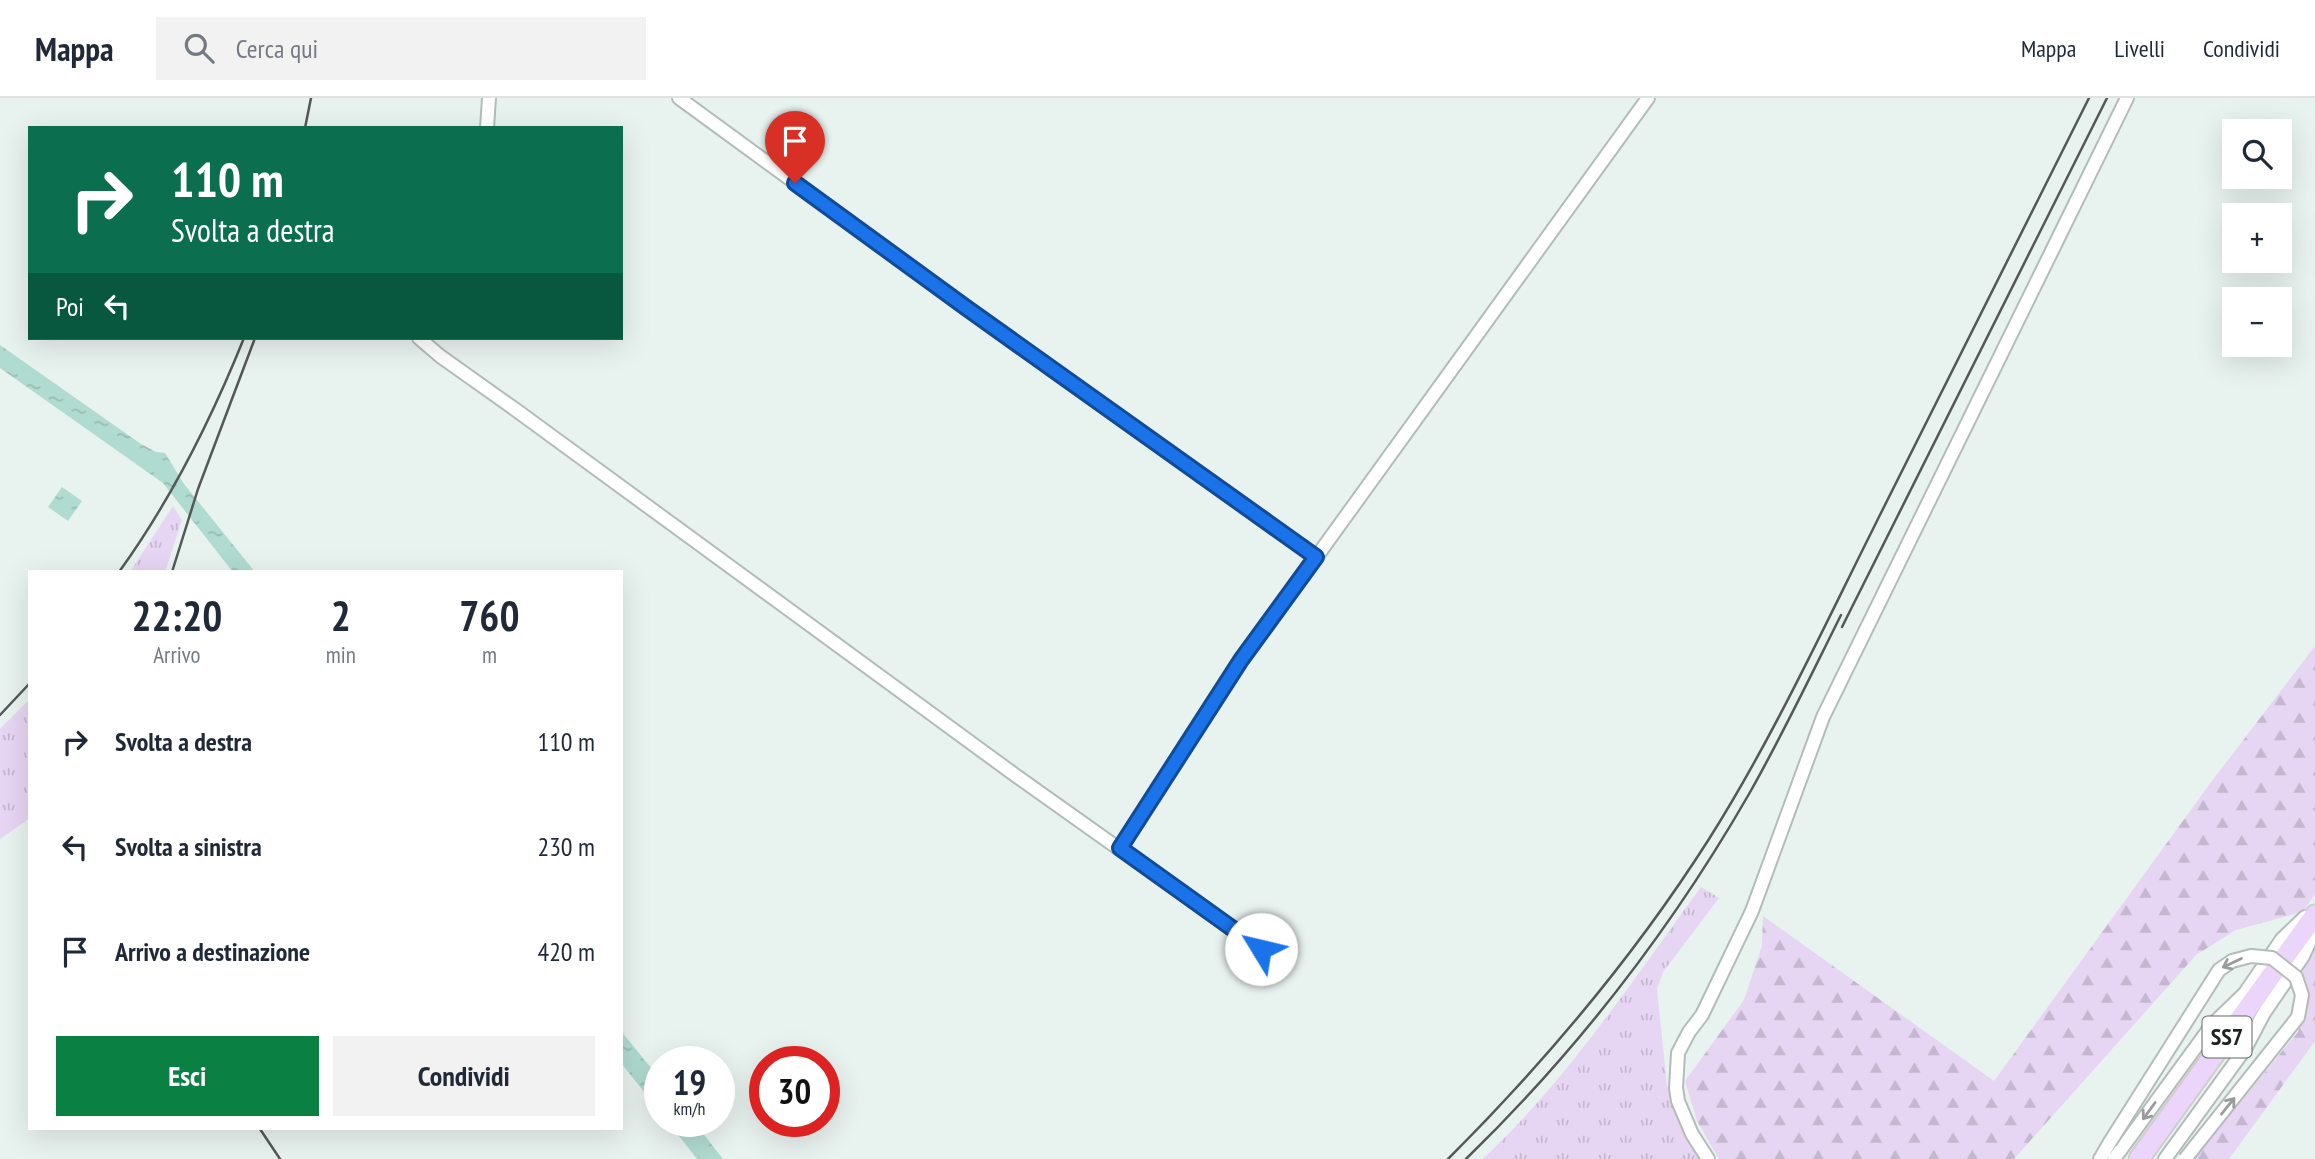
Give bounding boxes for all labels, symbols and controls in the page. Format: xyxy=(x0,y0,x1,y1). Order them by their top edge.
search box xyxy=(156,17,646,80)
text: Mappa xyxy=(35,27,114,70)
icon: search xyxy=(180,29,218,67)
text: Cerca qui xyxy=(236,32,318,65)
text: Mappa xyxy=(2021,33,2076,64)
text: Livelli xyxy=(2114,33,2165,64)
text: Condividi xyxy=(2203,33,2280,64)
pin xyxy=(765,111,825,183)
map controls xyxy=(2222,119,2292,357)
button: search xyxy=(2222,119,2292,189)
icon: arrive xyxy=(776,122,814,160)
text: 110 m xyxy=(171,147,284,211)
icon: right xyxy=(56,154,147,245)
button: + xyxy=(2222,203,2292,273)
text: Svolta a destra xyxy=(171,209,335,251)
icon: left xyxy=(98,287,136,325)
button: − xyxy=(2222,287,2292,357)
text: Poi xyxy=(56,290,84,323)
text: 22:20 xyxy=(131,588,222,643)
text: 2 xyxy=(331,588,351,643)
text: 760 xyxy=(459,588,520,643)
text: Arrivo xyxy=(153,640,201,669)
text: min xyxy=(326,640,356,669)
text: m xyxy=(482,640,497,669)
icon: right xyxy=(56,723,94,761)
text: Svolta a destra xyxy=(115,725,252,758)
text: 110 m xyxy=(537,725,595,758)
icon: left xyxy=(56,828,94,866)
text: Svolta a sinistra xyxy=(115,830,262,863)
text: 230 m xyxy=(537,830,595,863)
position arrow xyxy=(1224,912,1298,986)
icon: arrive xyxy=(56,933,94,971)
text: Arrivo a destinazione xyxy=(115,935,310,968)
text: 420 m xyxy=(537,935,595,968)
one-way arrow xyxy=(2222,957,2243,971)
road number: SS7 xyxy=(2202,1016,2252,1057)
button: Esci xyxy=(56,1036,319,1116)
button: Condividi xyxy=(333,1036,595,1116)
speed limit sign: 30 xyxy=(749,1046,840,1137)
text: 19 xyxy=(673,1059,706,1105)
text: km/h xyxy=(674,1097,705,1120)
one-way arrow xyxy=(2220,1097,2235,1115)
one-way arrow xyxy=(2141,1101,2156,1120)

